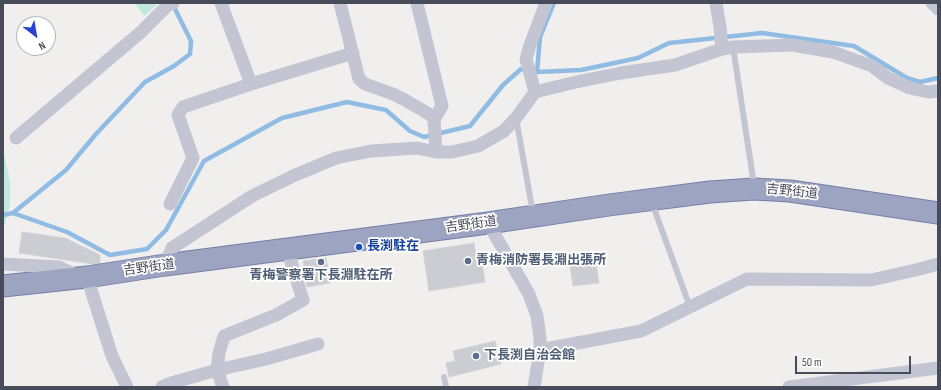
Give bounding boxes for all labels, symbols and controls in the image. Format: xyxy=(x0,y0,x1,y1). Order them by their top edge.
north arrow xyxy=(16,16,56,56)
text: N xyxy=(36,39,48,53)
street label: 吉野街道 xyxy=(765,182,819,202)
street label: 吉野街道 xyxy=(444,214,498,236)
place label: 長渕駐在 xyxy=(367,239,419,255)
marker: 長渕駐在 xyxy=(354,242,364,252)
place label: 青梅消防署長淵出張所 xyxy=(476,253,606,269)
marker: 青梅消防署長淵出張所 xyxy=(463,256,473,266)
street label: 吉野街道 xyxy=(122,257,176,279)
marker: 青梅警察署下長淵駐在所 xyxy=(316,257,326,267)
place label: 青梅警察署下長淵駐在所 xyxy=(250,268,392,284)
place label: 下長渕自治会館 xyxy=(484,348,575,364)
scale bar xyxy=(797,348,913,374)
marker: 下長渕自治会館 xyxy=(471,351,481,361)
text: 50 m xyxy=(802,355,822,370)

